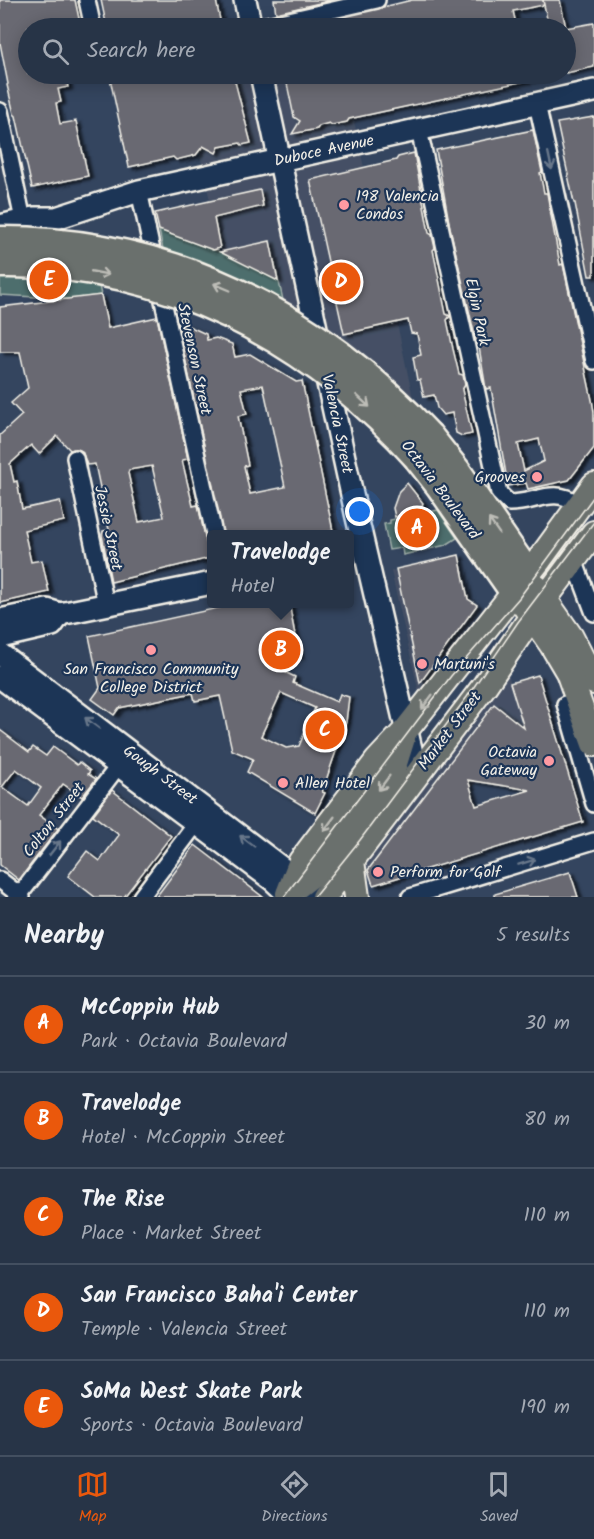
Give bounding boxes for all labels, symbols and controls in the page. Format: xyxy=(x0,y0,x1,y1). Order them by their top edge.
search box xyxy=(18,18,576,84)
text: Search here xyxy=(87,34,195,69)
icon: search xyxy=(39,35,72,68)
street label: Duboce Avenue xyxy=(272,128,376,174)
one-way arrow xyxy=(544,151,556,170)
place label: 198 Valencia Condos xyxy=(356,184,439,227)
marker: 198 Valencia Condos xyxy=(337,198,351,212)
pin: E xyxy=(29,258,68,302)
pin: D xyxy=(322,260,360,304)
one-way arrow xyxy=(90,268,109,279)
street label: Elgin Park xyxy=(458,276,496,349)
one-way arrow xyxy=(214,281,232,292)
street label: Stevenson Street xyxy=(170,301,218,418)
street label: Valencia Street xyxy=(314,372,360,477)
one-way arrow xyxy=(355,394,370,408)
street label: Octavia Boulevard xyxy=(394,435,486,546)
place label: Grooves xyxy=(475,465,525,490)
marker: Grooves xyxy=(530,470,544,484)
street label: Jessie Street xyxy=(87,483,129,574)
your location xyxy=(345,497,374,526)
pin: A xyxy=(398,506,436,550)
one-way arrow xyxy=(488,518,500,534)
popup xyxy=(207,530,354,608)
text: Travelodge xyxy=(230,536,331,571)
text: Hotel xyxy=(230,571,274,603)
pin: B xyxy=(262,628,300,672)
marker: San Francisco Community College District xyxy=(144,643,158,657)
place label: Martuni's xyxy=(434,652,495,677)
place label: San Francisco Community College District xyxy=(63,657,239,700)
marker: Martuni's xyxy=(415,657,429,671)
street label: Market Street xyxy=(412,686,489,776)
one-way arrow xyxy=(421,694,434,710)
pin: C xyxy=(306,708,344,752)
one-way arrow xyxy=(85,717,101,729)
street label: Gough Street xyxy=(117,739,203,812)
place label: Octavia Gateway xyxy=(481,740,537,783)
marker: Octavia Gateway xyxy=(542,754,556,768)
place label: Allen Hotel xyxy=(295,771,370,796)
one-way arrow xyxy=(378,775,391,791)
street label: Colton Street xyxy=(17,776,92,863)
marker: Allen Hotel xyxy=(276,776,290,790)
one-way arrow xyxy=(323,815,336,831)
one-way arrow xyxy=(240,835,256,848)
one-way arrow xyxy=(49,841,61,857)
one-way arrow xyxy=(517,856,536,867)
place label: Perform for Golf xyxy=(390,860,503,885)
marker: Perform for Golf xyxy=(371,865,385,879)
text: Nearby xyxy=(24,915,104,957)
text: 5 results xyxy=(496,920,570,952)
text: McCoppin Hub xyxy=(81,991,220,1026)
text: A xyxy=(37,1008,50,1040)
text: 30 m xyxy=(525,1008,570,1040)
text: Park · Octavia Boulevard xyxy=(81,1026,287,1058)
text: Travelodge xyxy=(81,1087,181,1122)
text: B xyxy=(37,1104,50,1136)
text: 80 m xyxy=(524,1104,570,1136)
text: Hotel · McCoppin Street xyxy=(81,1122,285,1154)
text: The Rise xyxy=(81,1183,165,1218)
text: C xyxy=(37,1200,50,1232)
text: 110 m xyxy=(524,1200,570,1232)
text: Place · Market Street xyxy=(81,1218,261,1250)
text: San Francisco Baha'i Center xyxy=(81,1279,357,1314)
text: D xyxy=(37,1296,50,1328)
text: 110 m xyxy=(524,1296,570,1328)
text: Temple · Valencia Street xyxy=(81,1314,287,1346)
text: SoMa West Skate Park xyxy=(81,1375,302,1410)
text: E xyxy=(38,1392,49,1424)
text: 190 m xyxy=(520,1392,570,1424)
text: Sports · Octavia Boulevard xyxy=(81,1410,303,1442)
tab: Map xyxy=(76,1468,109,1529)
tab: Directions xyxy=(261,1468,328,1529)
tab: Saved xyxy=(480,1468,518,1529)

